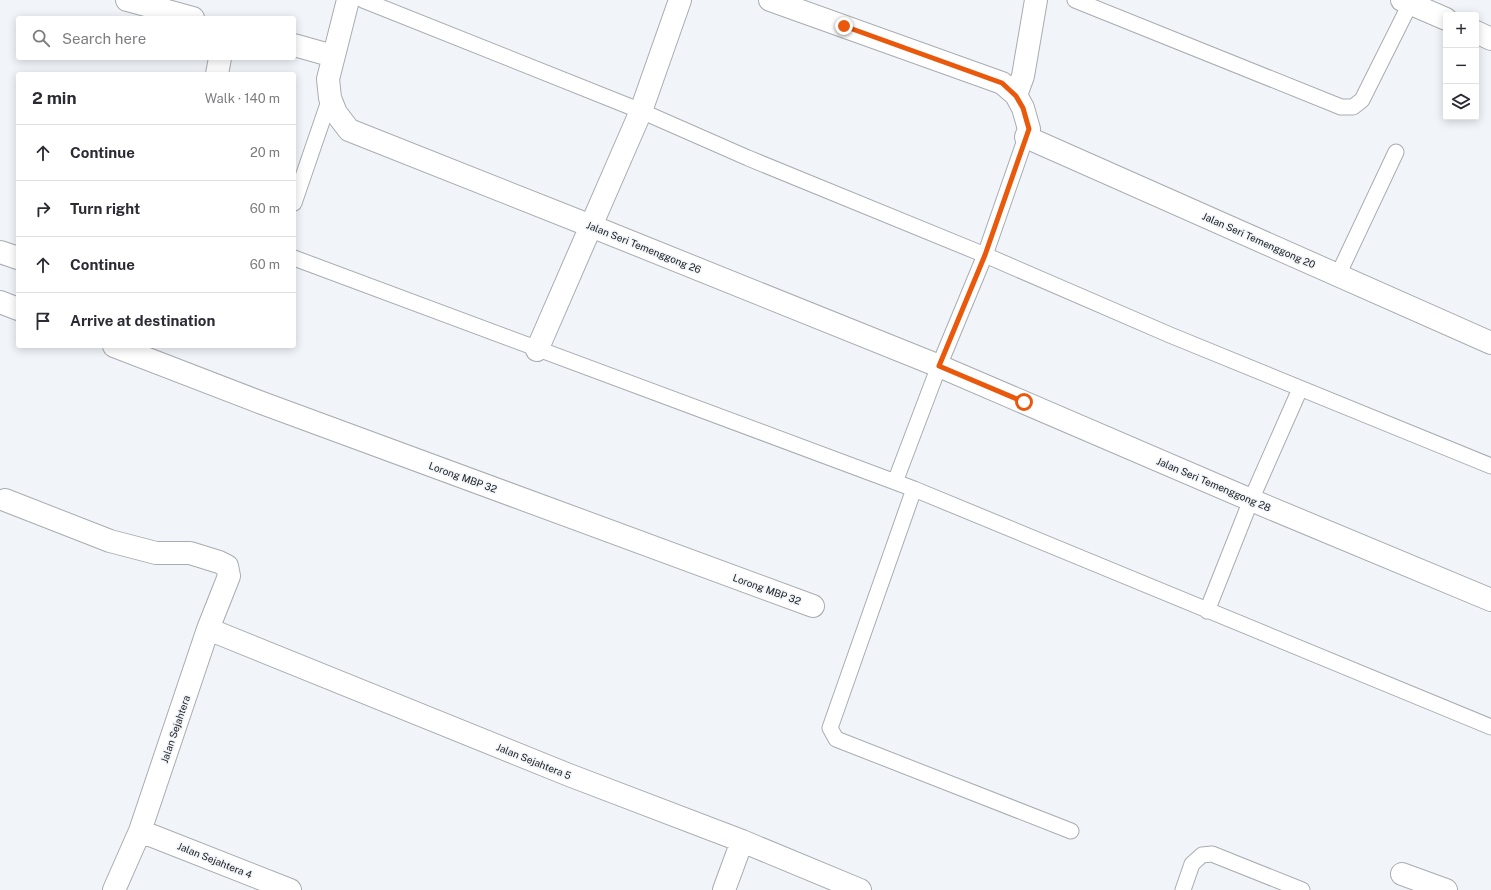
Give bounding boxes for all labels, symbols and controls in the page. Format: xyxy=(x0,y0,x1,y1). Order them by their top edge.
map controls xyxy=(1443,12,1479,120)
button: + xyxy=(1443,12,1479,48)
search box xyxy=(16,16,296,60)
route end xyxy=(835,17,853,35)
icon: search xyxy=(30,27,52,49)
text: Search here xyxy=(62,30,146,47)
button: − xyxy=(1443,48,1479,84)
button: layers xyxy=(1443,84,1479,120)
text: 2 min xyxy=(32,88,77,108)
text: Walk · 140 m xyxy=(205,91,280,106)
icon: ahead xyxy=(32,142,54,164)
text: Continue xyxy=(70,144,135,161)
text: 20 m xyxy=(250,145,280,160)
icon: right xyxy=(32,198,54,220)
text: Turn right xyxy=(70,200,140,217)
text: 60 m xyxy=(250,201,280,216)
street label: Jalan Seri Temenggong 20 xyxy=(1201,210,1317,270)
street label: Jalan Seri Temenggong 26 xyxy=(585,218,703,276)
icon: ahead xyxy=(32,254,54,276)
text: Continue xyxy=(70,256,135,273)
text: 60 m xyxy=(250,257,280,272)
icon: arrive xyxy=(32,310,54,332)
text: Arrive at destination xyxy=(70,312,215,329)
route start xyxy=(1015,393,1033,411)
street label: Jalan Seri Temenggong 28 xyxy=(1155,454,1273,514)
street label: Lorong MBP 32 xyxy=(427,459,499,495)
street label: Lorong MBP 32 xyxy=(731,571,803,607)
street label: Jalan Sejahtera xyxy=(158,694,192,764)
street label: Jalan Sejahtera 5 xyxy=(495,741,573,781)
street label: Jalan Sejahtera 4 xyxy=(176,840,254,880)

